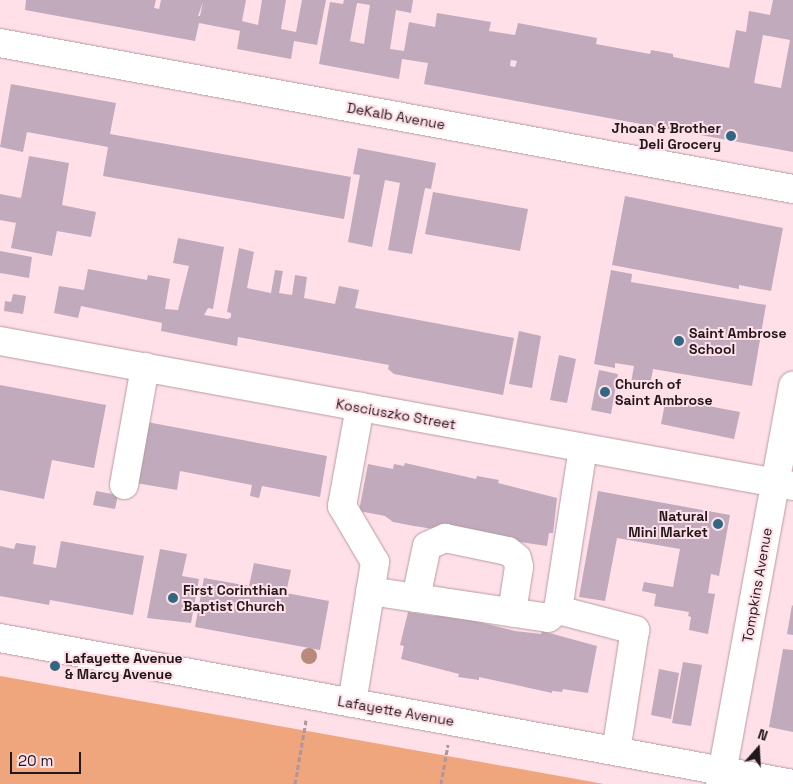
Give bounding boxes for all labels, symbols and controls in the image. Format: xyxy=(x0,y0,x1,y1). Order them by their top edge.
street label: DeKalb Avenue xyxy=(345,99,447,133)
place label: Jhoan & Brother Deli Grocery xyxy=(612,120,721,152)
marker: Jhoan & Brother Deli Grocery xyxy=(725,130,737,142)
place label: Saint Ambrose School xyxy=(689,325,787,358)
marker: Saint Ambrose School xyxy=(673,335,685,347)
place label: Church of Saint Ambrose xyxy=(615,376,713,408)
marker: Church of Saint Ambrose xyxy=(599,386,611,398)
street label: Kosciuszko Street xyxy=(335,395,457,433)
place label: Natural Mini Market xyxy=(628,508,708,540)
marker: Natural Mini Market xyxy=(712,518,724,530)
street label: Tompkins Avenue xyxy=(739,526,775,644)
place label: First Corinthian Baptist Church xyxy=(183,582,287,614)
marker: First Corinthian Baptist Church xyxy=(167,592,179,604)
place label: Lafayette Avenue & Marcy Avenue xyxy=(65,650,183,682)
marker: Lafayette Avenue & Marcy Avenue xyxy=(49,660,61,672)
street label: Lafayette Avenue xyxy=(336,692,456,730)
north arrow xyxy=(733,724,783,774)
text: N xyxy=(756,725,770,745)
scale bar xyxy=(12,742,84,774)
text: 20 m xyxy=(18,751,53,770)

